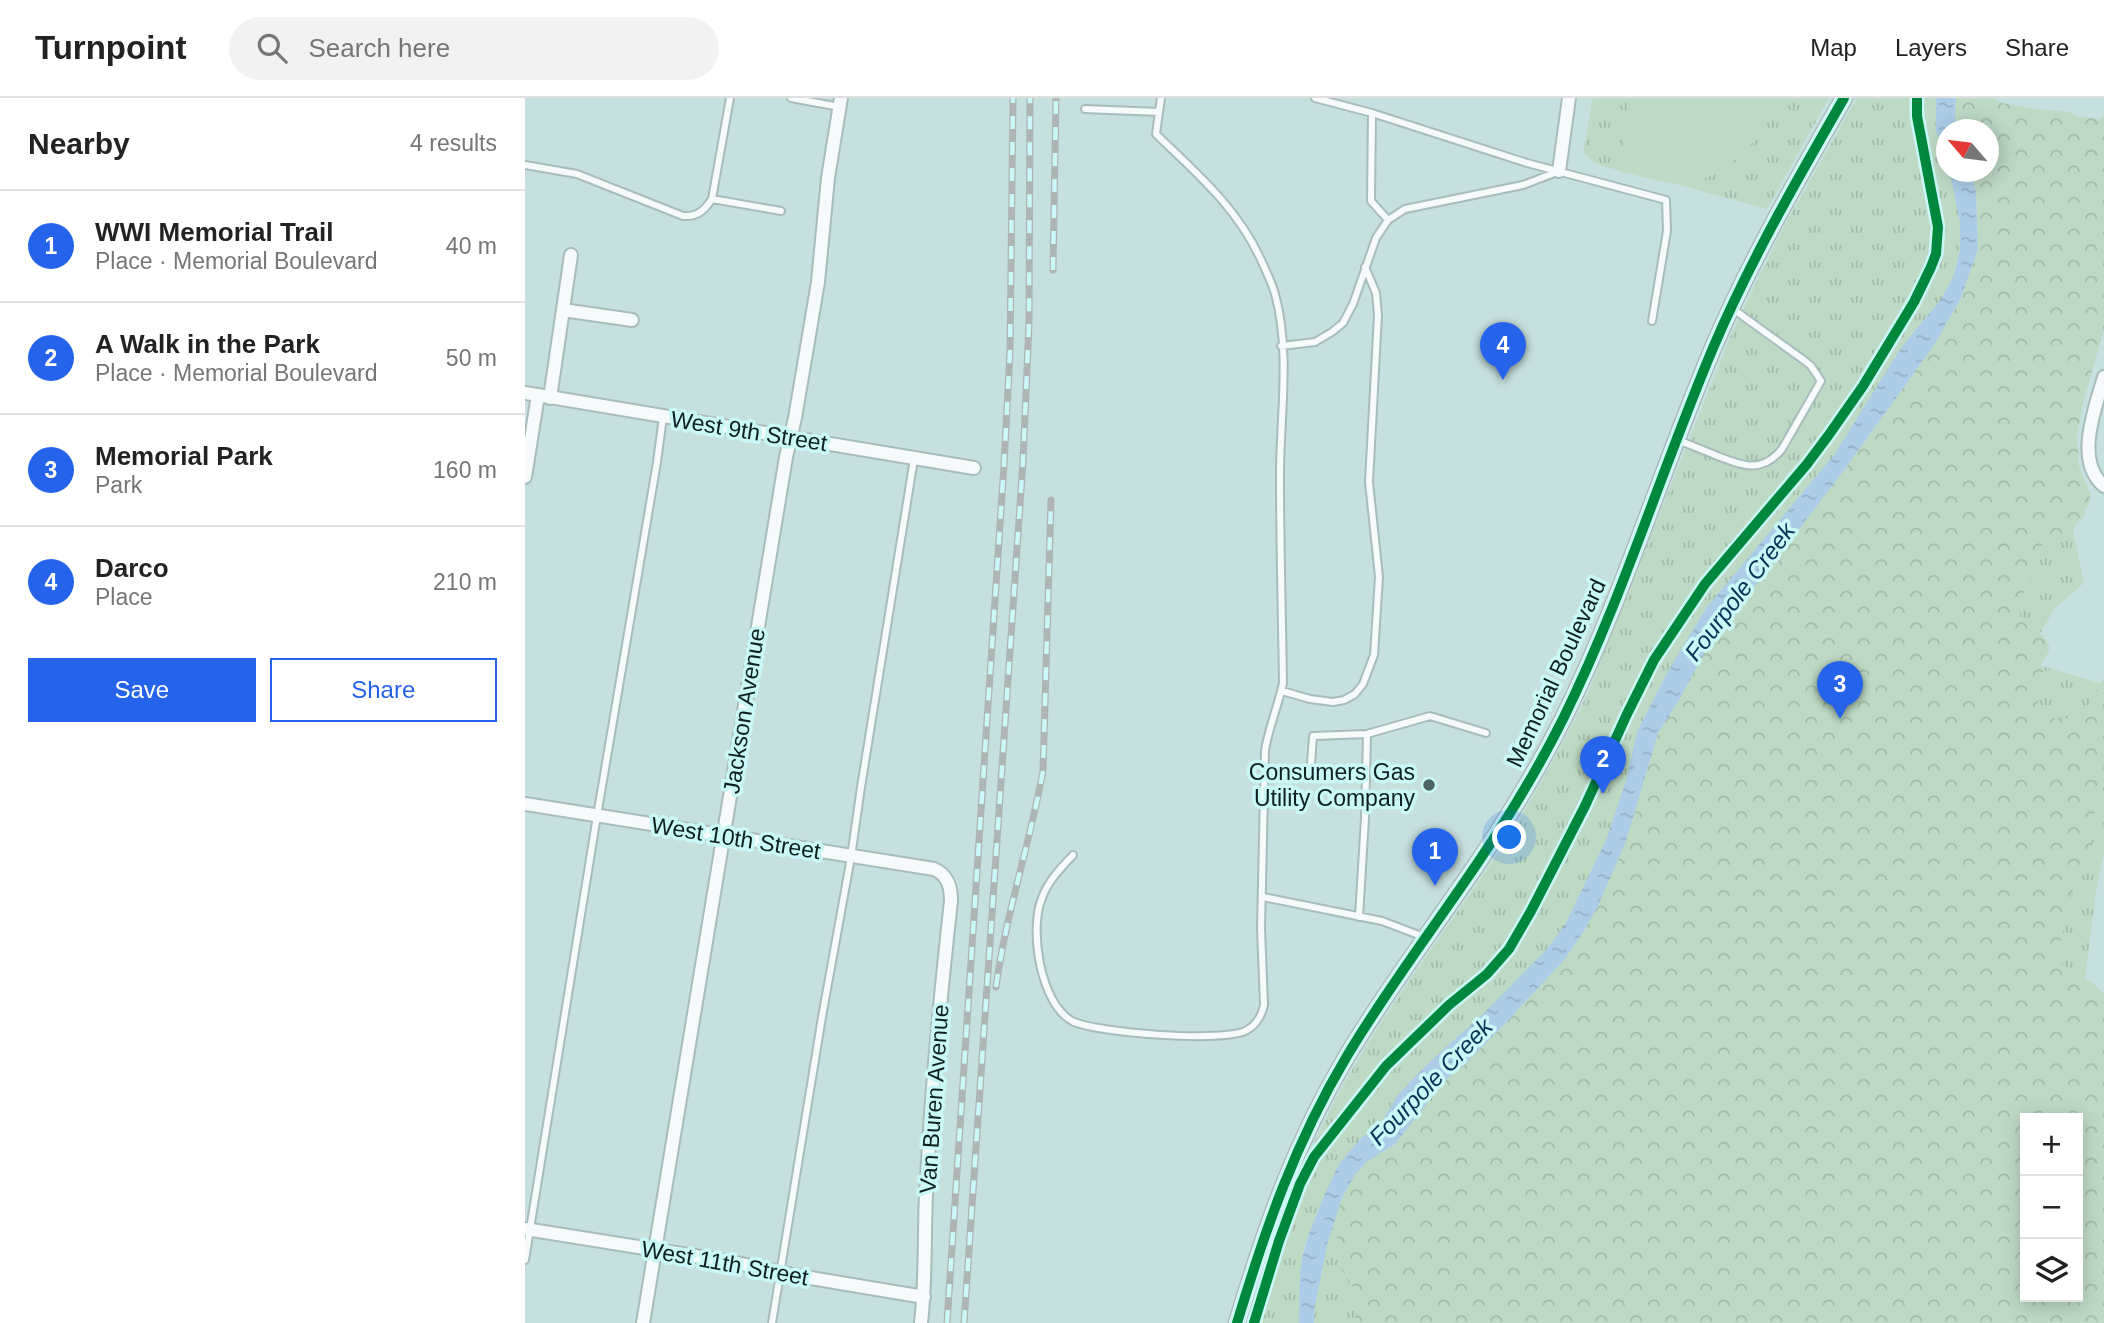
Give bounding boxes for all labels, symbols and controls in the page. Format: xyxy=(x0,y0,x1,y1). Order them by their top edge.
search box xyxy=(229,17,719,80)
text: Turnpoint xyxy=(35,29,187,66)
icon: search xyxy=(253,29,291,67)
text: Search here xyxy=(309,33,450,63)
text: Map xyxy=(1810,34,1857,61)
text: Layers xyxy=(1895,34,1967,61)
text: Share xyxy=(2005,34,2069,61)
north arrow xyxy=(1936,119,1999,182)
text: Nearby xyxy=(28,127,130,160)
text: 4 results xyxy=(410,130,497,156)
text: WWI Memorial Trail xyxy=(95,217,333,247)
text: 1 xyxy=(45,233,57,259)
text: 40 m xyxy=(446,233,497,259)
text: Place · Memorial Boulevard xyxy=(95,248,378,274)
pin: 4 xyxy=(1480,322,1526,380)
text: A Walk in the Park xyxy=(95,329,320,359)
text: 2 xyxy=(45,345,57,371)
text: 50 m xyxy=(446,345,497,371)
text: Place · Memorial Boulevard xyxy=(95,360,378,386)
street label: West 9th Street xyxy=(669,406,830,456)
text: Memorial Park xyxy=(95,441,273,471)
text: 3 xyxy=(45,457,57,483)
text: 160 m xyxy=(433,457,497,483)
text: Park xyxy=(95,472,142,498)
water label: Fourpole Creek xyxy=(1679,516,1801,666)
text: Darco xyxy=(95,553,169,583)
text: 4 xyxy=(45,569,57,595)
text: 210 m xyxy=(433,569,497,595)
street label: Memorial Boulevard xyxy=(1501,575,1611,771)
text: Place xyxy=(95,584,153,610)
street label: Jackson Avenue xyxy=(718,626,770,796)
button: Save xyxy=(28,658,256,722)
button: Share xyxy=(270,658,497,722)
pin: 3 xyxy=(1817,661,1863,719)
pin: 2 xyxy=(1580,736,1626,794)
place label: Consumers Gas Utility Company xyxy=(1249,759,1415,811)
marker: Consumers Gas Utility Company xyxy=(1421,777,1437,793)
street label: West 10th Street xyxy=(650,812,823,864)
your location xyxy=(1492,820,1526,854)
pin: 1 xyxy=(1412,828,1458,886)
street label: Van Buren Avenue xyxy=(914,1003,954,1195)
water label: Fourpole Creek xyxy=(1363,1011,1499,1151)
map controls xyxy=(2020,1113,2083,1302)
button: + xyxy=(2020,1113,2083,1176)
button: − xyxy=(2020,1176,2083,1239)
street label: West 11th Street xyxy=(639,1236,811,1291)
button: layers xyxy=(2020,1239,2083,1302)

